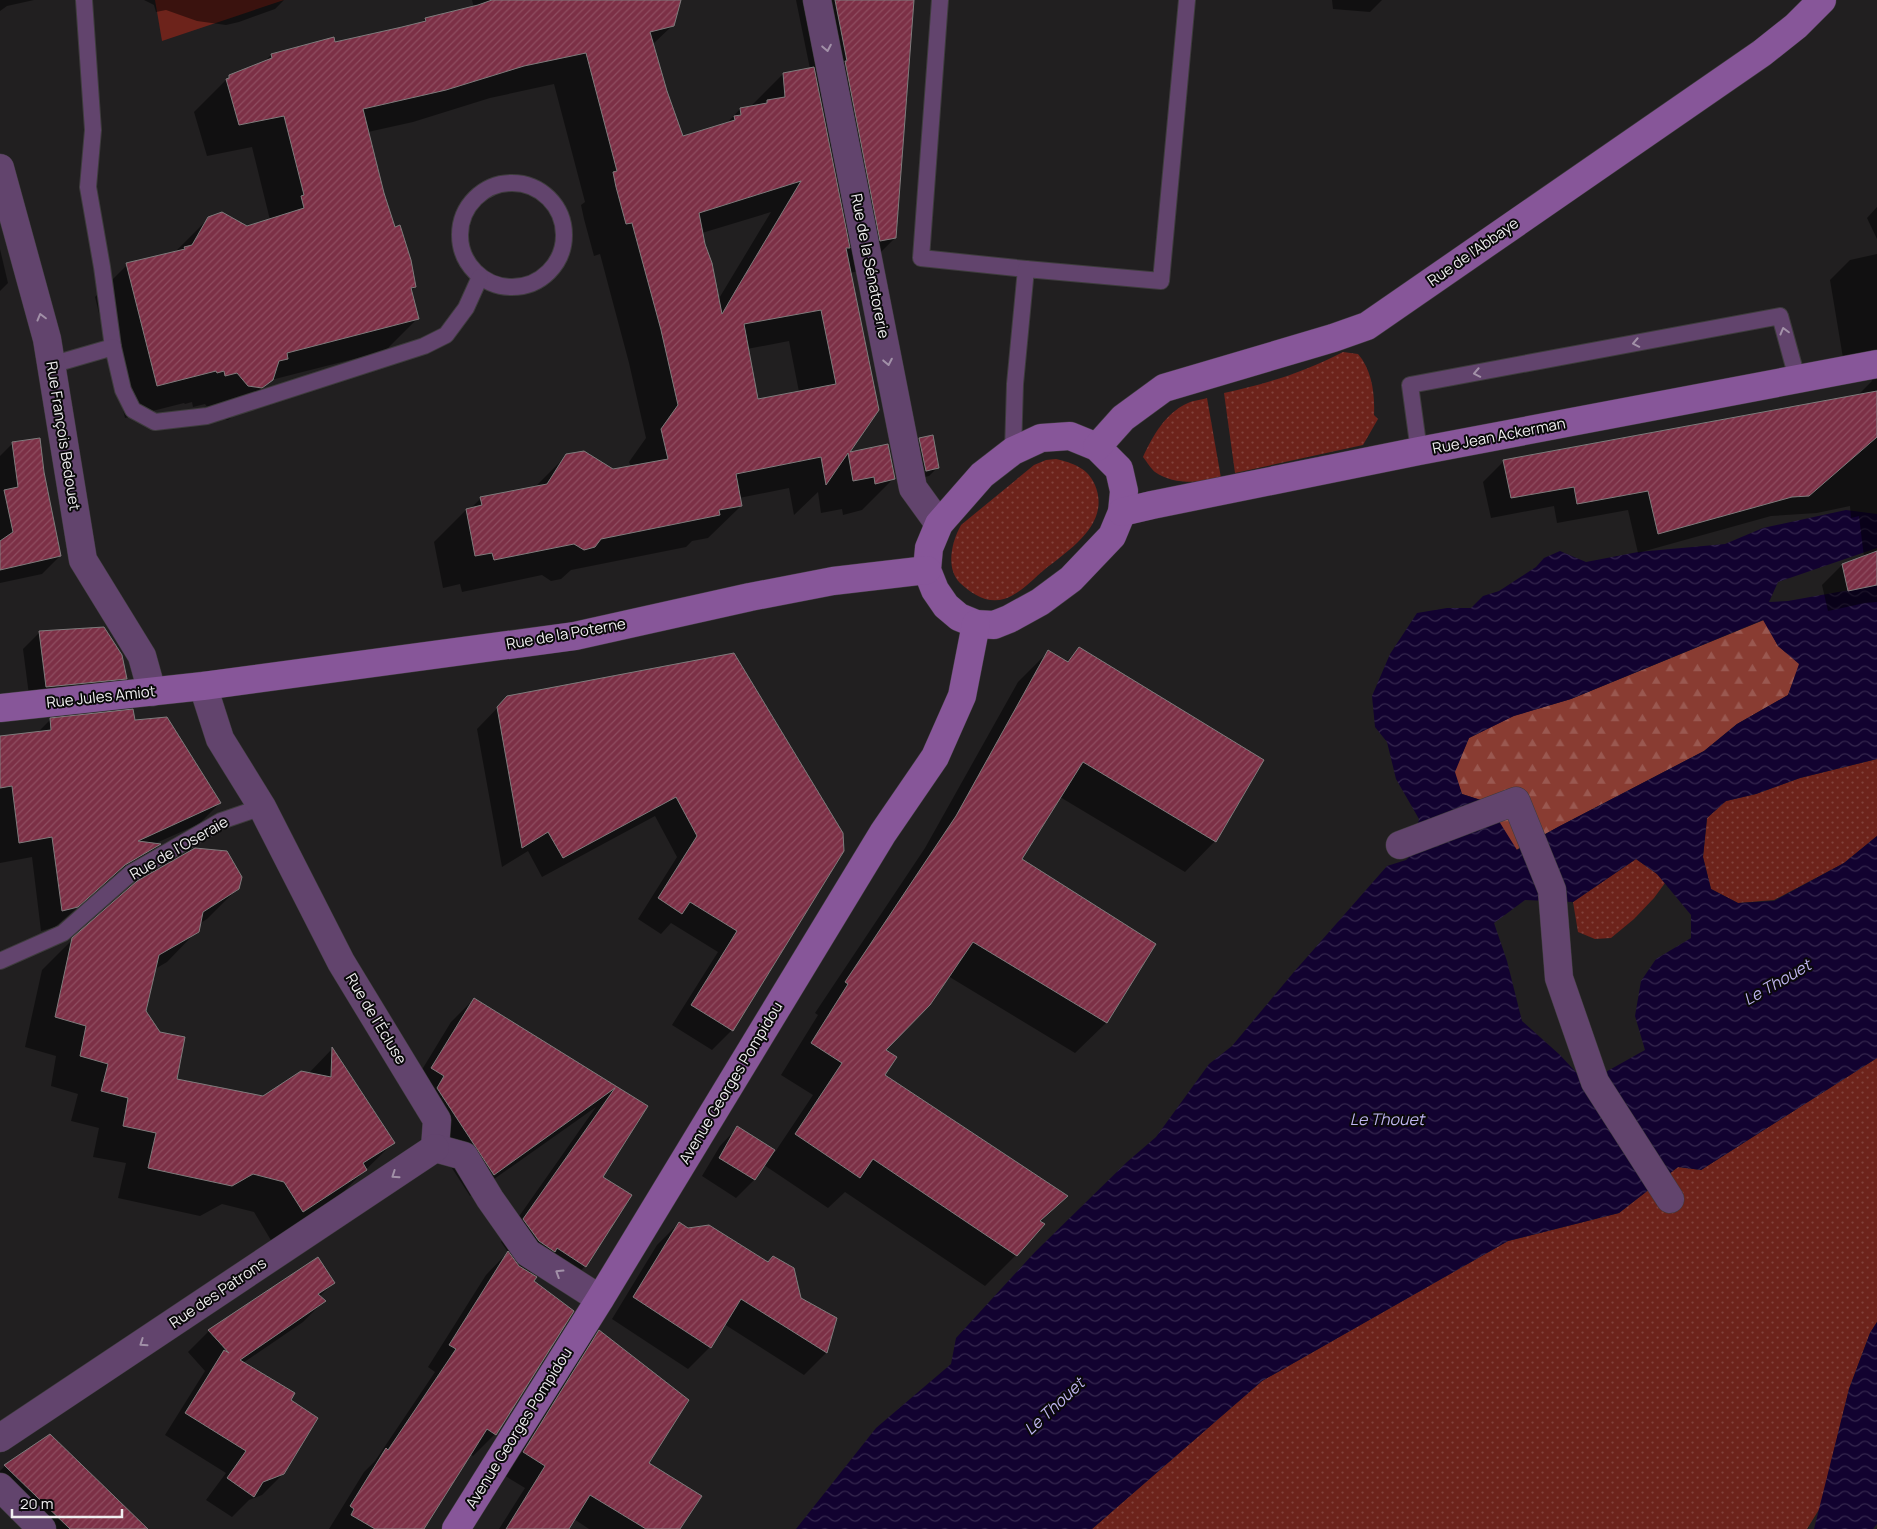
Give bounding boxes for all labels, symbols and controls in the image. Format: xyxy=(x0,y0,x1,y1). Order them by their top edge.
one-way arrow xyxy=(821,43,831,52)
street label: Rue de la Sénatorerie xyxy=(846,192,895,340)
street label: Rue de l'Abbaye xyxy=(1423,212,1523,291)
one-way arrow xyxy=(36,313,46,321)
one-way arrow xyxy=(1780,328,1790,336)
one-way arrow xyxy=(1632,337,1641,347)
one-way arrow xyxy=(883,357,893,366)
street label: Rue François Bedouet xyxy=(41,360,86,512)
one-way arrow xyxy=(1472,367,1481,377)
street label: Rue Jean Ackerman xyxy=(1431,412,1567,459)
street label: Rue de la Poterne xyxy=(504,613,628,654)
street label: Rue Jules Amiot xyxy=(45,680,157,713)
street label: Rue de l'Oseraie xyxy=(126,811,232,884)
water label: Le Thouet xyxy=(1739,953,1816,1010)
street label: Rue de l'Écluse xyxy=(341,969,412,1068)
street label: Avenue Georges Pompidou xyxy=(674,998,787,1168)
water label: Le Thouet xyxy=(1350,1108,1426,1130)
one-way arrow xyxy=(391,1169,401,1178)
street label: Rue des Patrons xyxy=(165,1252,270,1333)
one-way arrow xyxy=(555,1269,564,1279)
one-way arrow xyxy=(139,1337,149,1346)
street label: Avenue Georges Pompidou xyxy=(460,1343,577,1512)
water label: Le Thouet xyxy=(1019,1371,1090,1439)
scale bar xyxy=(12,1486,122,1518)
text: 20 m xyxy=(20,1493,53,1514)

